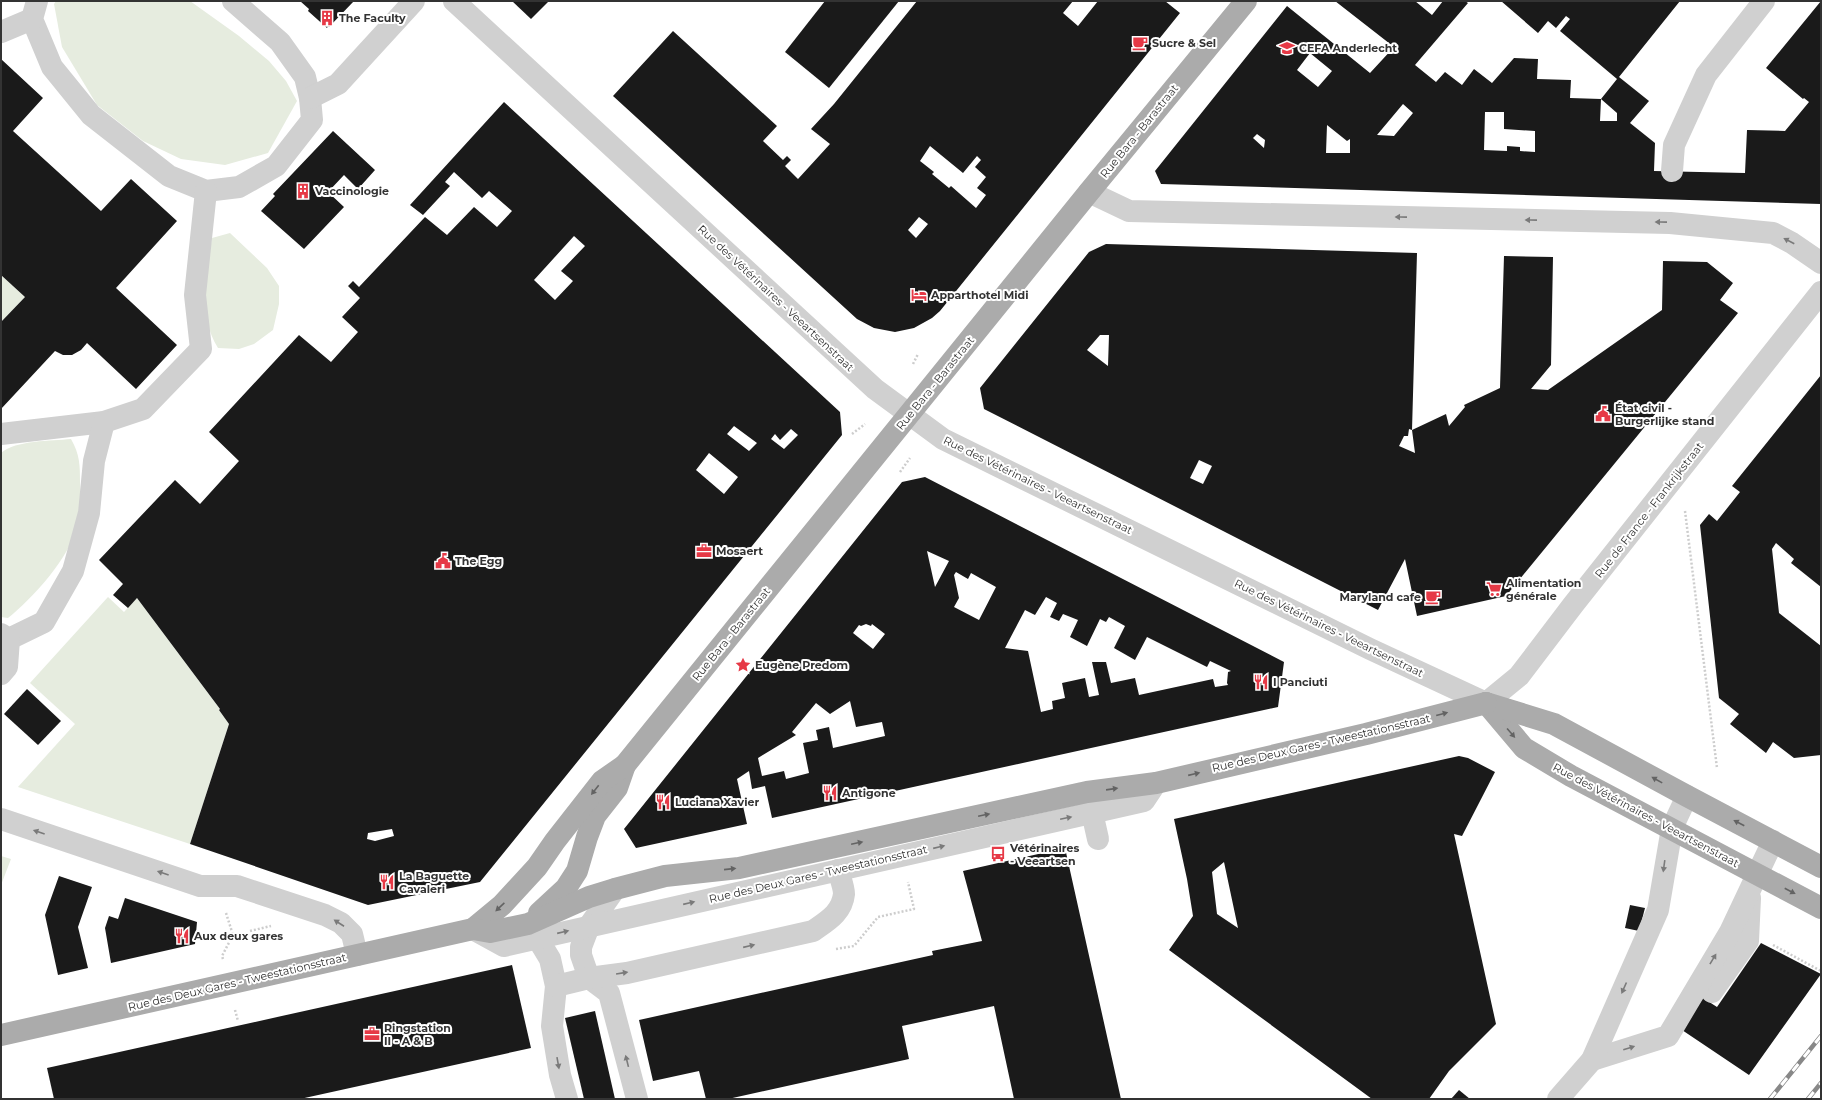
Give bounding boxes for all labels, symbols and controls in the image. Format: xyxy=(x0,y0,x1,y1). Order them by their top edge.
building icon: The Faculty xyxy=(318,9,336,27)
place label: The Faculty xyxy=(339,11,406,25)
cafe icon: Sucre & Sel xyxy=(1131,34,1149,52)
place label: Sucre & Sel xyxy=(1152,36,1216,50)
school or university icon: CEFA Anderlecht xyxy=(1278,39,1296,57)
place label: CEFA Anderlecht xyxy=(1299,41,1397,55)
street label: Rue Bara - Barastraat xyxy=(1097,81,1181,181)
building icon: Vaccinologie xyxy=(294,182,312,200)
place label: Vaccinologie xyxy=(314,184,389,198)
one-way arrow xyxy=(1394,214,1407,220)
one-way arrow xyxy=(1525,216,1537,223)
one-way arrow xyxy=(1654,219,1667,225)
street label: Rue des Vétérinaires - Veeartsenstraat xyxy=(695,222,857,375)
one-way arrow xyxy=(1783,238,1794,244)
hotel icon: Apparthotel Midi xyxy=(910,286,928,304)
place label: Apparthotel Midi xyxy=(930,288,1029,302)
street label: Rue Bara - Barastraat xyxy=(893,333,977,433)
place label: État civil - Burgerlijke stand xyxy=(1615,401,1714,428)
public building icon: État civil - Burgerlijke stand xyxy=(1594,405,1612,423)
street label: Rue des Vétérinaires - Veeartsenstraat xyxy=(941,433,1135,537)
street label: Rue de France - Frankrijkstraat xyxy=(1592,439,1707,581)
office icon: Mosaert xyxy=(695,542,713,560)
place label: Mosaert xyxy=(716,544,763,558)
public building icon: The Egg xyxy=(434,552,452,570)
place label: The Egg xyxy=(455,554,502,568)
street label: Rue des Vétérinaires - Veeartsenstraat xyxy=(1232,576,1426,680)
place label: Alimentation générale xyxy=(1505,576,1581,603)
supermarket icon: Alimentation générale xyxy=(1485,580,1503,598)
street label: Rue Bara - Barastraat xyxy=(689,584,773,684)
cafe icon: Maryland cafe xyxy=(1424,588,1442,606)
place label: Maryland cafe xyxy=(1340,590,1421,604)
place icon: Eugène Predom xyxy=(734,656,752,674)
place label: Eugène Predom xyxy=(755,658,848,672)
restaurant icon: I Panciuti xyxy=(1252,673,1270,691)
place label: I Panciuti xyxy=(1273,675,1327,689)
street label: Rue des Deux Gares - Tweestationsstraat xyxy=(1211,711,1432,775)
one-way arrow xyxy=(1436,711,1449,717)
one-way arrow xyxy=(1507,727,1516,738)
street label: Rue des Vétérinaires - Veeartsenstraat xyxy=(1551,760,1742,870)
one-way arrow xyxy=(1187,770,1200,776)
one-way arrow xyxy=(1651,776,1663,783)
one-way arrow xyxy=(591,784,600,795)
restaurant icon: Antigone xyxy=(821,784,839,802)
place label: Antigone xyxy=(841,786,896,800)
one-way arrow xyxy=(1106,786,1118,792)
restaurant icon: Luciana Xavier xyxy=(654,793,672,811)
place label: Luciana Xavier xyxy=(675,795,759,809)
one-way arrow xyxy=(978,811,991,817)
one-way arrow xyxy=(1060,815,1072,821)
one-way arrow xyxy=(1733,820,1745,826)
one-way arrow xyxy=(33,828,45,834)
one-way arrow xyxy=(851,839,864,845)
place label: Vétérinaires - Veeartsen xyxy=(1009,841,1079,868)
street label: Rue des Deux Gares - Tweestationsstraat xyxy=(708,842,929,906)
one-way arrow xyxy=(933,843,945,849)
bus stop icon: Vétérinaires - Veeartsen xyxy=(989,845,1007,863)
one-way arrow xyxy=(1661,860,1667,872)
one-way arrow xyxy=(724,866,736,873)
place label: La Baguette Cavaleri xyxy=(399,869,469,896)
one-way arrow xyxy=(156,870,168,876)
restaurant icon: La Baguette Cavaleri xyxy=(378,873,396,891)
one-way arrow xyxy=(1784,888,1795,895)
one-way arrow xyxy=(683,900,695,906)
one-way arrow xyxy=(494,902,505,911)
one-way arrow xyxy=(333,919,345,926)
restaurant icon: Aux deux gares xyxy=(173,927,191,945)
place label: Aux deux gares xyxy=(193,929,283,943)
one-way arrow xyxy=(556,929,569,935)
one-way arrow xyxy=(743,942,755,948)
street label: Rue des Deux Gares - Tweestationsstraat xyxy=(127,950,348,1014)
one-way arrow xyxy=(1710,953,1717,965)
one-way arrow xyxy=(616,970,628,976)
one-way arrow xyxy=(1620,983,1626,995)
place label: Ringstation II - A & B xyxy=(384,1021,451,1048)
office icon: Ringstation II - A & B xyxy=(363,1025,381,1043)
one-way arrow xyxy=(1624,1045,1636,1051)
one-way arrow xyxy=(624,1055,630,1067)
one-way arrow xyxy=(555,1056,561,1069)

